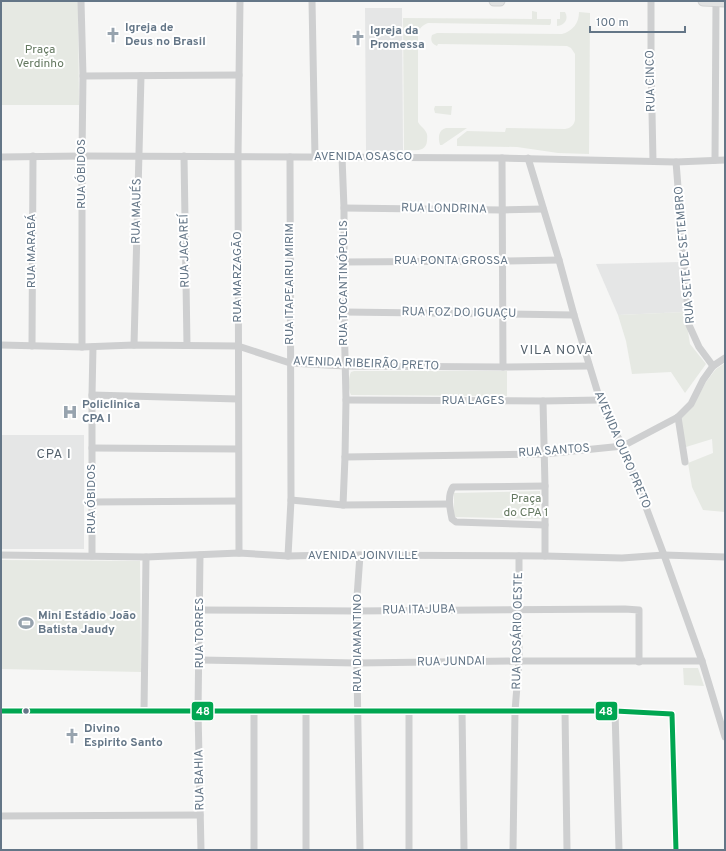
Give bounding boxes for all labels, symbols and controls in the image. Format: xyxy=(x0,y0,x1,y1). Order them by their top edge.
scale bar xyxy=(590,8,685,34)
text: 100 m xyxy=(596,15,629,31)
place label: Igreja de Deus no Brasil xyxy=(125,20,206,50)
place label: Igreja da Promessa xyxy=(370,23,425,53)
church icon: Igreja de Deus no Brasil xyxy=(104,26,122,44)
church icon: Igreja da Promessa xyxy=(349,29,367,47)
park label: Praça Verdinho xyxy=(16,42,64,72)
street label: RUA CINCO xyxy=(642,50,660,112)
street label: RUA ÓBIDOS xyxy=(74,139,90,209)
street label: AVENIDA OSASCO xyxy=(314,149,412,165)
street label: RUA MAUÉS xyxy=(128,178,146,244)
street label: RUA SETE DE SETEMBRO xyxy=(671,185,699,325)
street label: RUA LONDRINA xyxy=(401,200,487,218)
street label: RUA JACAREÍ xyxy=(176,212,194,288)
street label: RUA MARABÁ xyxy=(24,214,40,288)
street label: RUA TOCANTINÓPOLIS xyxy=(336,220,352,346)
street label: RUA ITAPEAIRU MIRIM xyxy=(282,223,298,345)
street label: RUA MARZAGÃO xyxy=(230,231,246,323)
street label: RUA PONTA GROSSA xyxy=(394,253,508,269)
street label: RUA FOZ DO IGUAÇU xyxy=(401,304,517,322)
district label: VILA NOVA xyxy=(520,343,594,359)
street label: AVENIDA RIBEIRÃO PRETO xyxy=(293,353,439,375)
street label: AVENIDA OURO PRETO xyxy=(590,389,654,511)
street label: RUA LAGES xyxy=(441,393,505,409)
place label: Policlinica CPA I xyxy=(82,397,140,427)
hospital icon: Policlinica CPA I xyxy=(61,403,79,421)
street label: RUA SANTOS xyxy=(518,441,590,461)
district label: CPA I xyxy=(36,447,72,463)
street label: RUA ÓBIDOS xyxy=(84,464,100,534)
park label: Praça do CPA 1 xyxy=(503,491,549,521)
street label: AVENIDA JOINVILLE xyxy=(308,548,418,564)
street label: RUA ROSÁRIO OESTE xyxy=(509,572,527,690)
street label: RUA DIAMANTINO xyxy=(350,594,366,692)
street label: RUA TORRES xyxy=(192,597,208,669)
street label: RUA ITAJUBA xyxy=(382,601,456,619)
place label: Mini Estádio João Batista Jaudy xyxy=(38,608,136,638)
sports icon: Mini Estádio João Batista Jaudy xyxy=(17,614,35,632)
street label: RUA JUNDAI xyxy=(417,653,485,671)
line badge: 48 xyxy=(191,701,214,721)
line badge: 48 xyxy=(595,701,618,721)
text: 48 xyxy=(196,705,210,719)
text: 48 xyxy=(599,705,613,719)
unlabelled marker xyxy=(21,706,31,716)
place label: Divino Espirito Santo xyxy=(84,721,163,751)
church icon: Divino Espirito Santo xyxy=(63,727,81,745)
street label: RUA BAHIA xyxy=(191,749,209,811)

